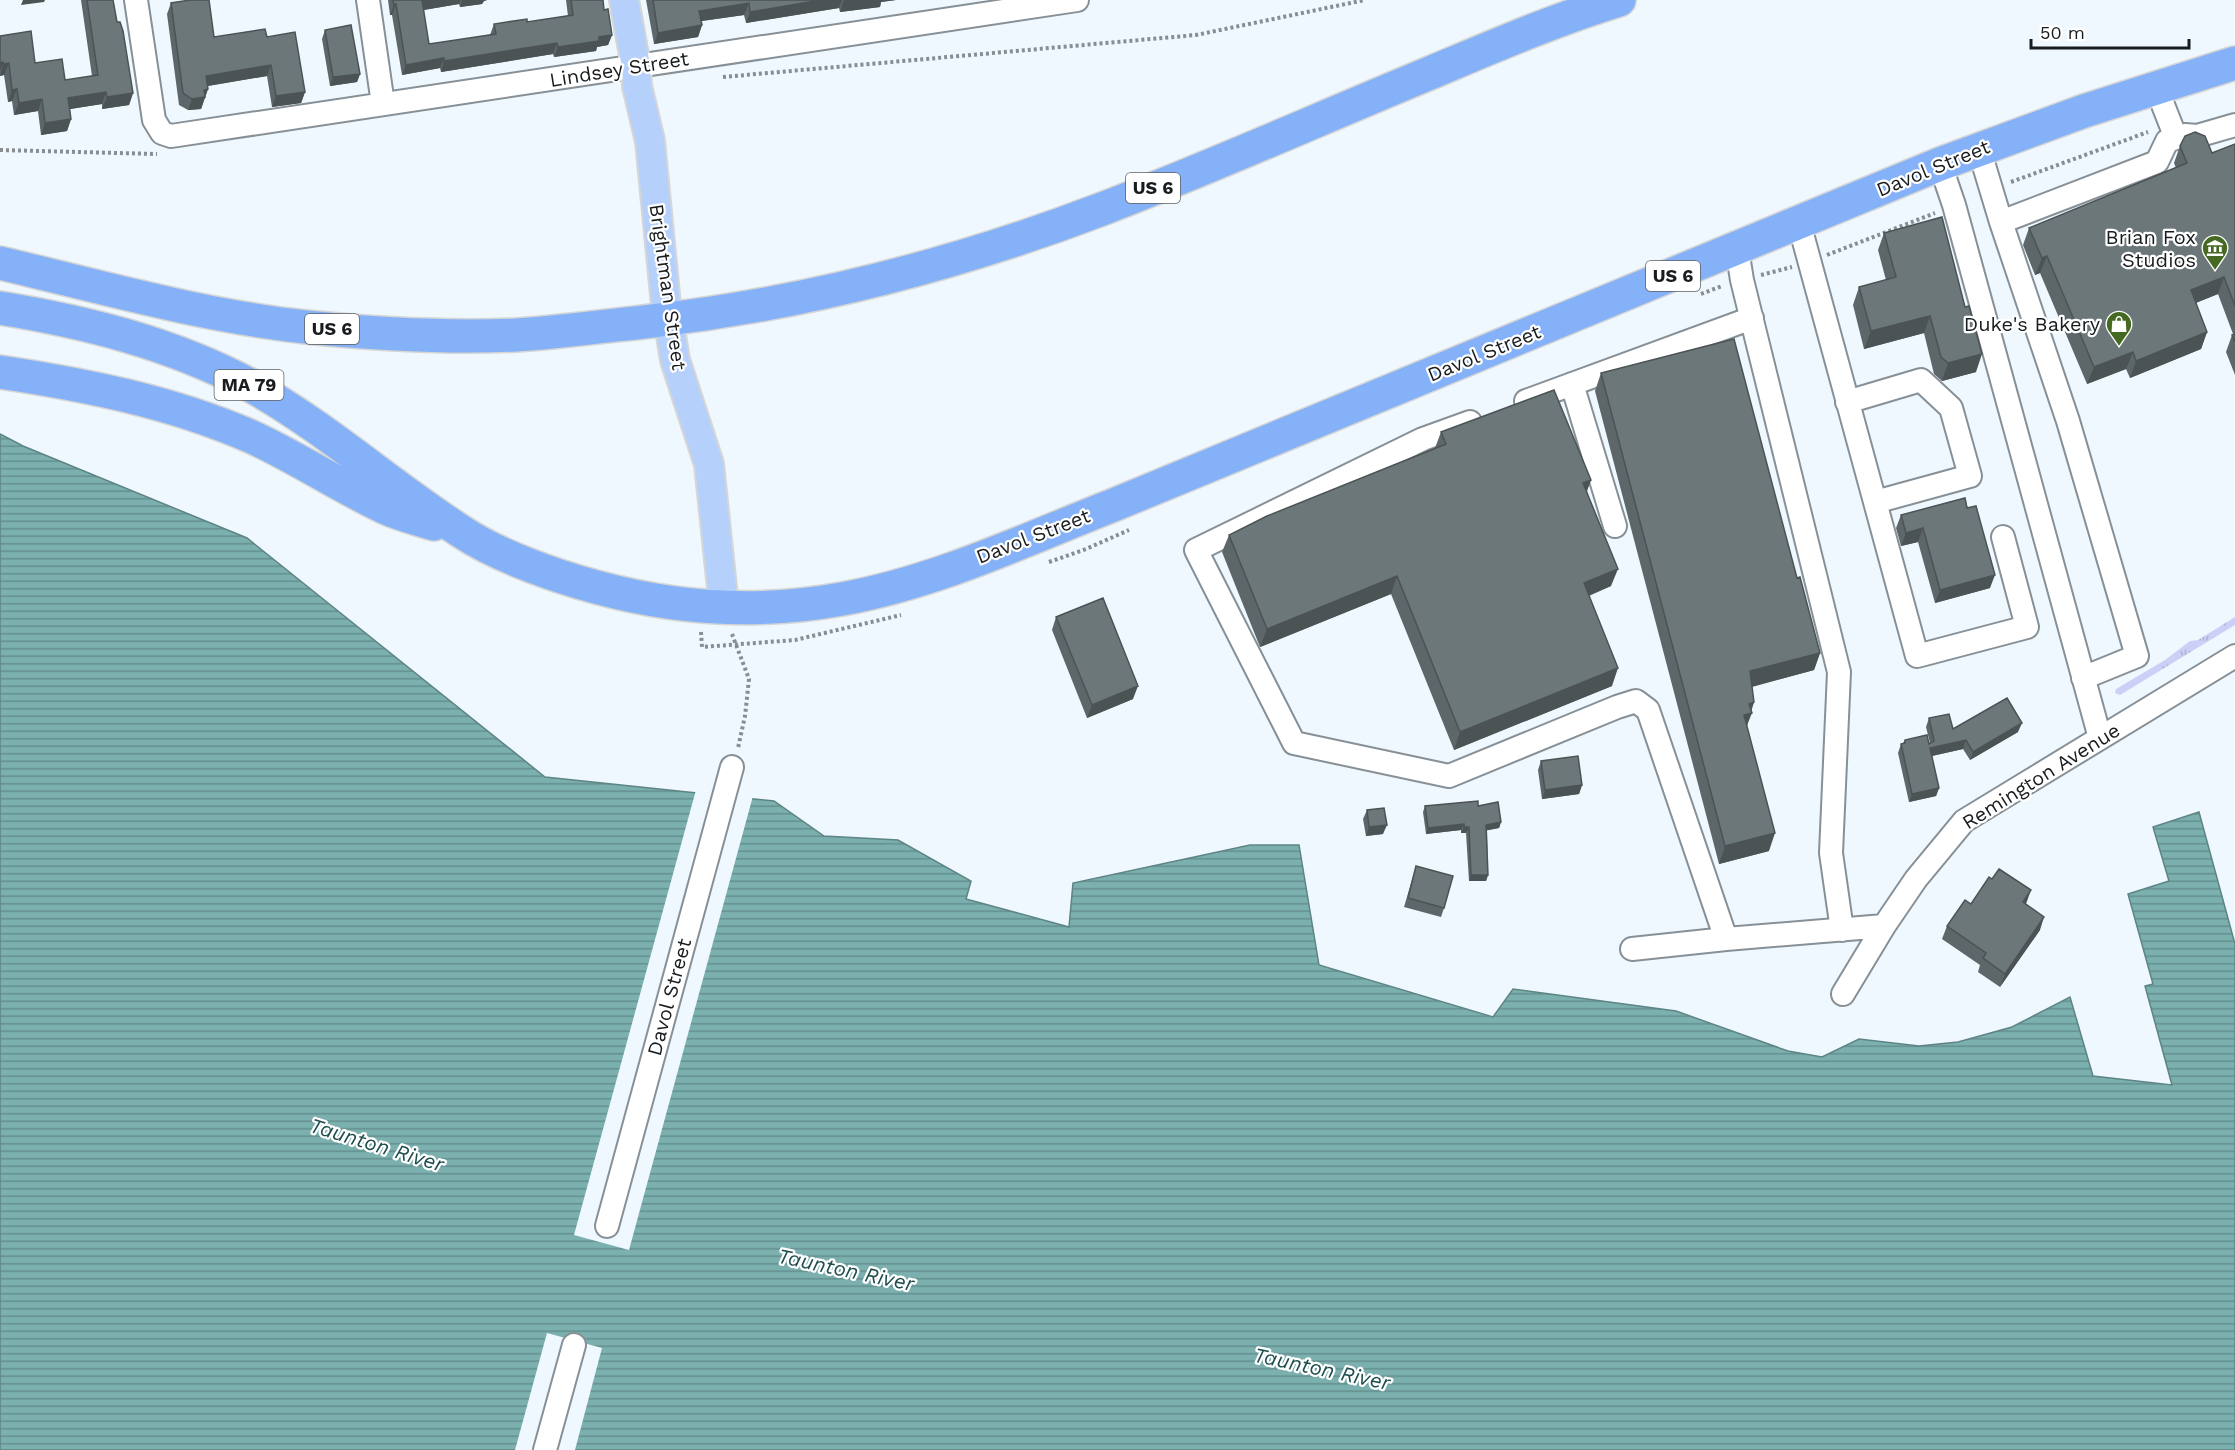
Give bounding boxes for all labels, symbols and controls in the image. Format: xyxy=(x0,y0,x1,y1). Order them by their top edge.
scale bar xyxy=(2031,12,2188,50)
text: 50 m xyxy=(2040,22,2085,43)
street label: Lindsey Street xyxy=(548,46,691,92)
street label: Davol Street xyxy=(1873,134,1994,202)
road number: US 6 xyxy=(1126,173,1180,203)
street label: Brightman Street xyxy=(644,202,692,372)
place label: Brian Fox Studios xyxy=(2106,225,2196,272)
museum icon: Brian Fox Studios xyxy=(2200,233,2230,271)
road number: US 6 xyxy=(1646,261,1700,291)
shop icon: Duke's Bakery xyxy=(2104,309,2134,347)
place label: Duke's Bakery xyxy=(1964,312,2101,336)
road number: US 6 xyxy=(305,314,359,344)
street label: Davol Street xyxy=(1424,319,1545,387)
road number: MA 79 xyxy=(214,370,284,400)
street label: Davol Street xyxy=(973,503,1094,569)
street label: Remington Avenue xyxy=(1958,718,2124,834)
street label: Davol Street xyxy=(642,935,696,1058)
water label: Taunton River xyxy=(307,1112,448,1177)
water label: Taunton River xyxy=(776,1243,917,1296)
water label: Taunton River xyxy=(1252,1342,1393,1395)

